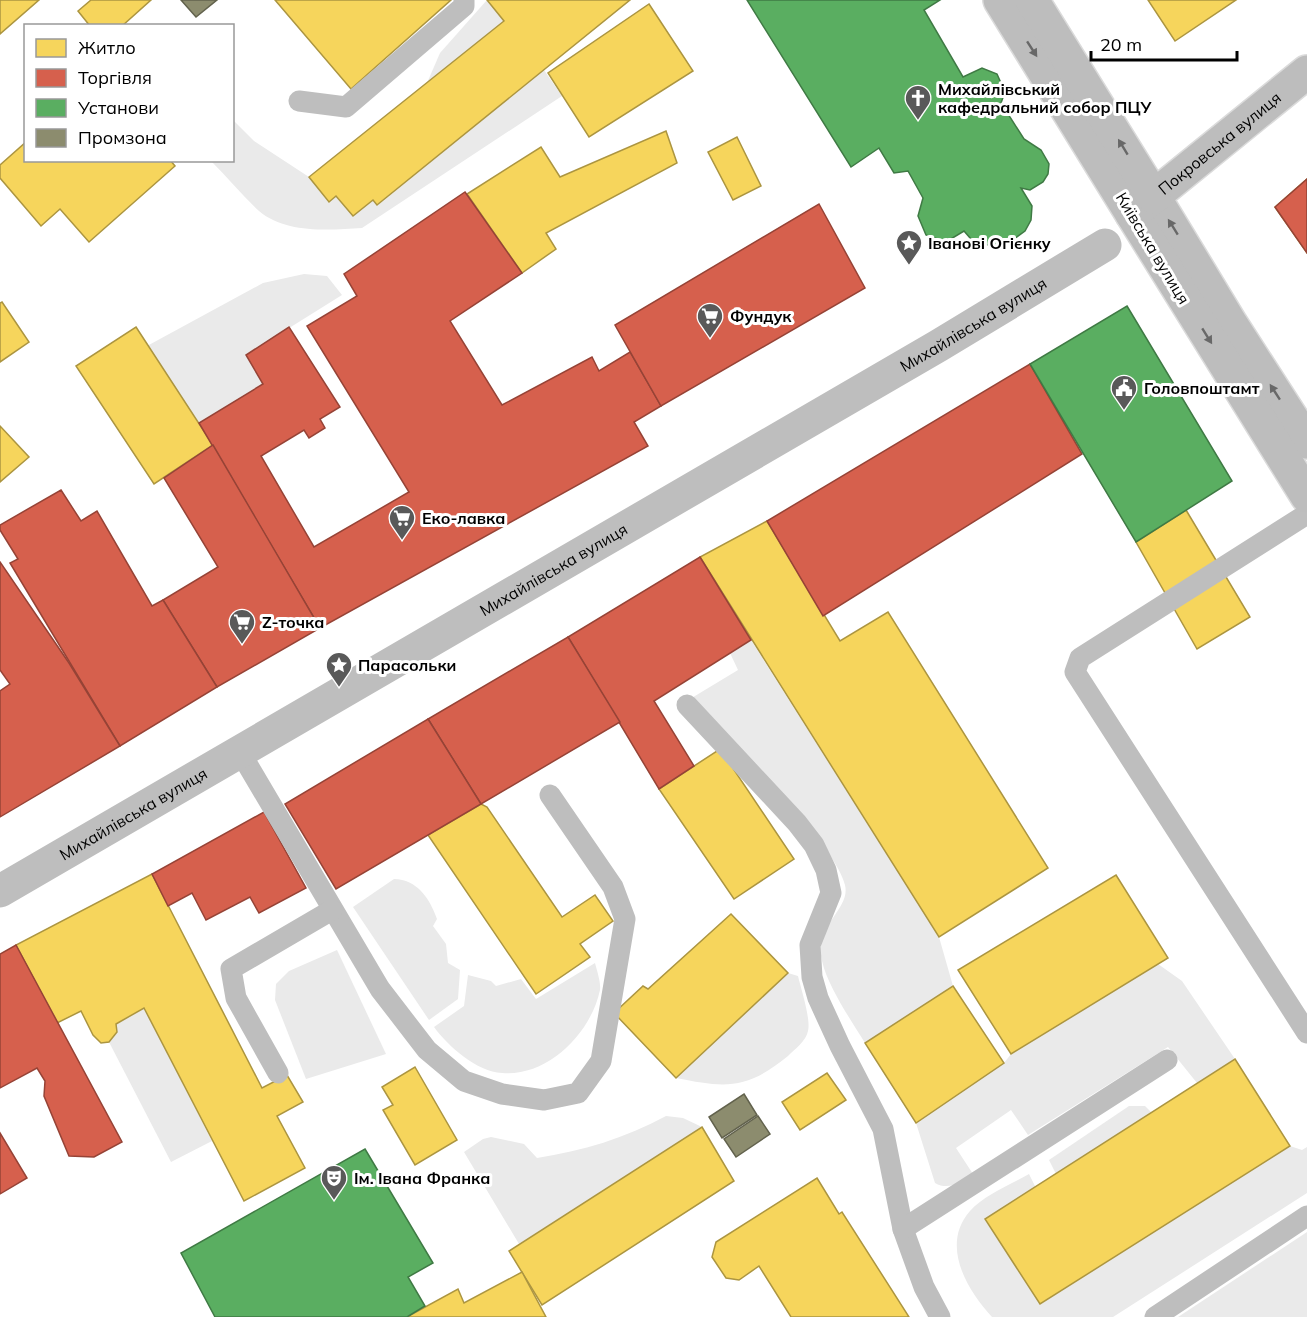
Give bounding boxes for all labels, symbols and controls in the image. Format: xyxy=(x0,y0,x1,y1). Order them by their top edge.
legend xyxy=(24,24,234,162)
scale bar xyxy=(1091,24,1236,62)
text: 20 m xyxy=(1100,33,1142,56)
text: Житло xyxy=(78,36,136,59)
one-way arrow xyxy=(1026,41,1037,57)
text: Торгівля xyxy=(78,66,152,89)
place label: Михайлівський кафедральний собор ПЦУ xyxy=(938,79,1153,117)
church icon: Михайлівський кафедральний собор ПЦУ xyxy=(903,83,933,121)
street label: Покровська вулиця xyxy=(1154,87,1285,199)
text: Установи xyxy=(77,96,159,119)
text: Промзона xyxy=(78,126,167,149)
one-way arrow xyxy=(1118,139,1129,155)
street label: Київська вулиця xyxy=(1112,188,1194,308)
one-way arrow xyxy=(1167,219,1178,235)
place icon: Іванові Огієнку xyxy=(894,228,924,266)
place label: Іванові Огієнку xyxy=(928,233,1051,253)
street label: Михайлівська вулиця xyxy=(896,273,1050,376)
supermarket icon: Фундук xyxy=(695,301,725,339)
place label: Фундук xyxy=(730,306,792,326)
one-way arrow xyxy=(1202,328,1213,344)
public building icon: Головпоштамт xyxy=(1109,373,1139,411)
place label: Головпоштамт xyxy=(1144,378,1260,398)
one-way arrow xyxy=(1270,384,1281,401)
supermarket icon: Еко-лавка xyxy=(387,503,417,541)
place label: Еко-лавка xyxy=(422,508,505,528)
street label: Михайлівська вулиця xyxy=(476,519,631,620)
supermarket icon: Z-точка xyxy=(227,607,257,645)
place label: Z-точка xyxy=(262,612,324,632)
place icon: Парасольки xyxy=(324,650,354,688)
place label: Парасольки xyxy=(358,655,456,675)
street label: Михайлівська вулиця xyxy=(56,763,211,864)
theatre icon: Ім. Івана Франка xyxy=(319,1163,349,1201)
place label: Ім. Івана Франка xyxy=(354,1168,490,1188)

